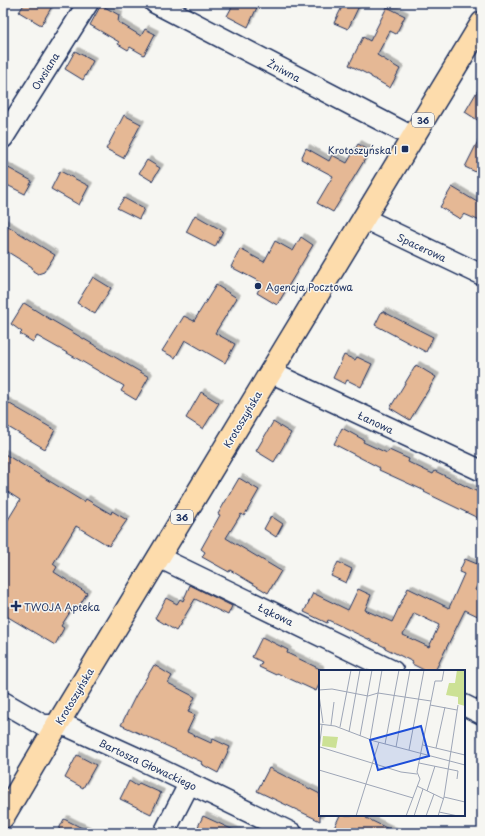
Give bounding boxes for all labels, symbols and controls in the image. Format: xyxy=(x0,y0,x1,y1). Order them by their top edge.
street label: Owsiana xyxy=(28,49,63,93)
street label: Żniwna xyxy=(265,55,304,85)
road number: 36 xyxy=(412,113,434,127)
place label: Krotoszyńska I xyxy=(328,142,397,157)
marker: Krotoszyńska I xyxy=(400,144,410,154)
street label: Spacerowa xyxy=(395,229,450,265)
place label: Agencja Pocztowa xyxy=(266,279,354,294)
marker: Agencja Pocztowa xyxy=(253,281,263,291)
street label: Krotoszyńska xyxy=(219,387,265,450)
street label: Łanowa xyxy=(355,407,397,437)
road number: 36 xyxy=(171,510,193,524)
place label: TWOJA Apteka xyxy=(24,599,100,614)
street label: Łąkowa xyxy=(256,599,297,629)
marker: TWOJA Apteka xyxy=(11,601,21,611)
street label: Krotoszyńska xyxy=(51,664,97,727)
inset map xyxy=(319,670,465,816)
street label: Bartosza Głowackiego xyxy=(97,735,200,793)

